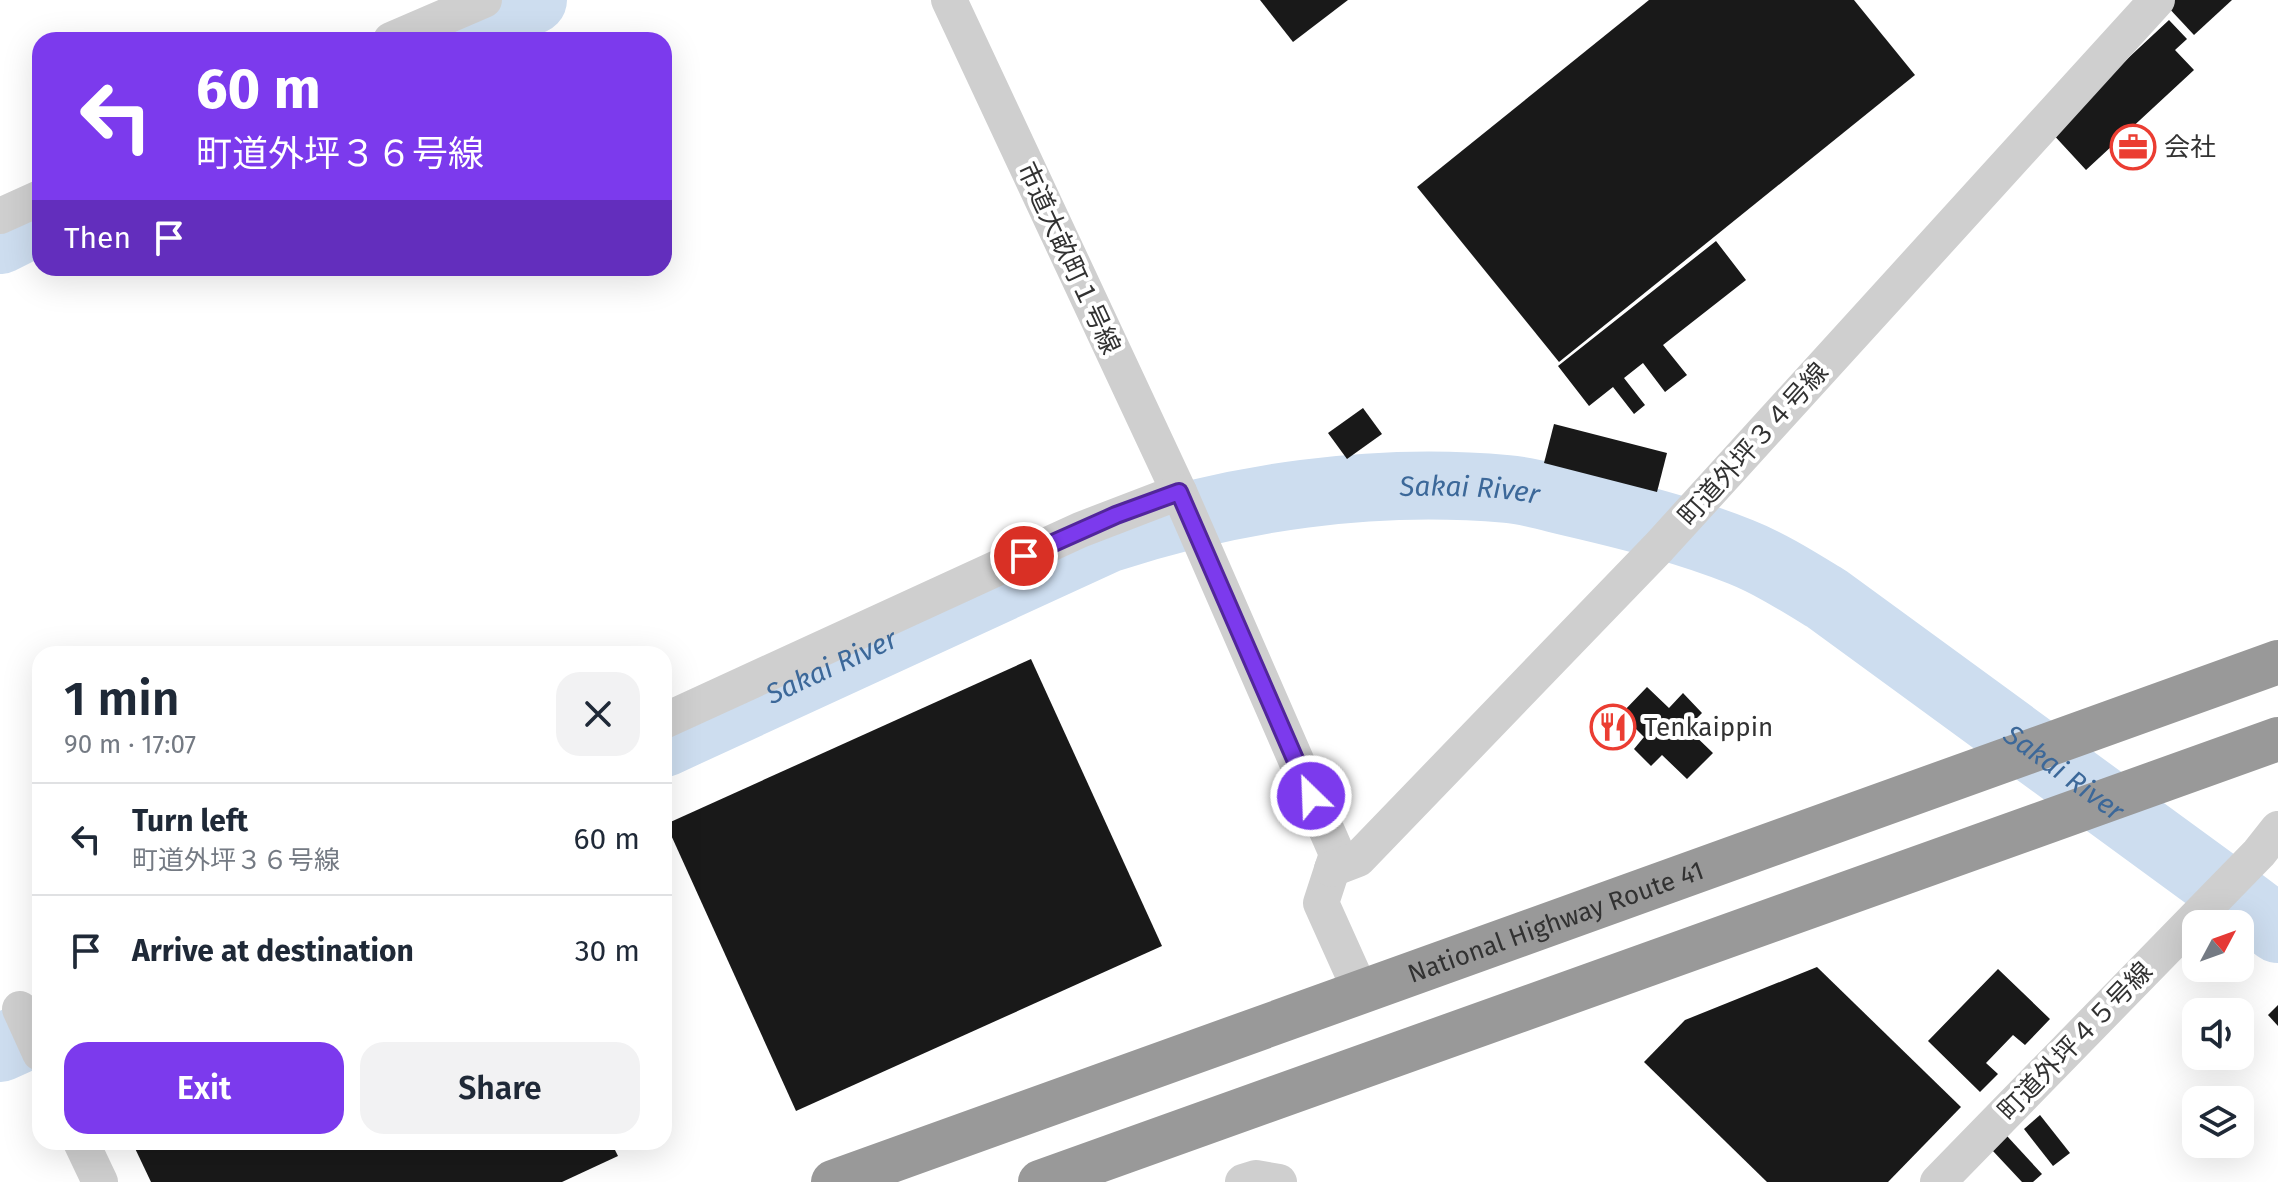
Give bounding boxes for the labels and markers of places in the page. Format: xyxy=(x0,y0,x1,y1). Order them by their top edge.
office icon: 会社 xyxy=(2109,123,2157,171)
place label: 会社 xyxy=(2164,132,2216,163)
pin xyxy=(990,522,1058,590)
restaurant icon: Tenkaippin xyxy=(1589,703,1637,751)
place label: Tenkaippin xyxy=(1644,712,1773,743)

